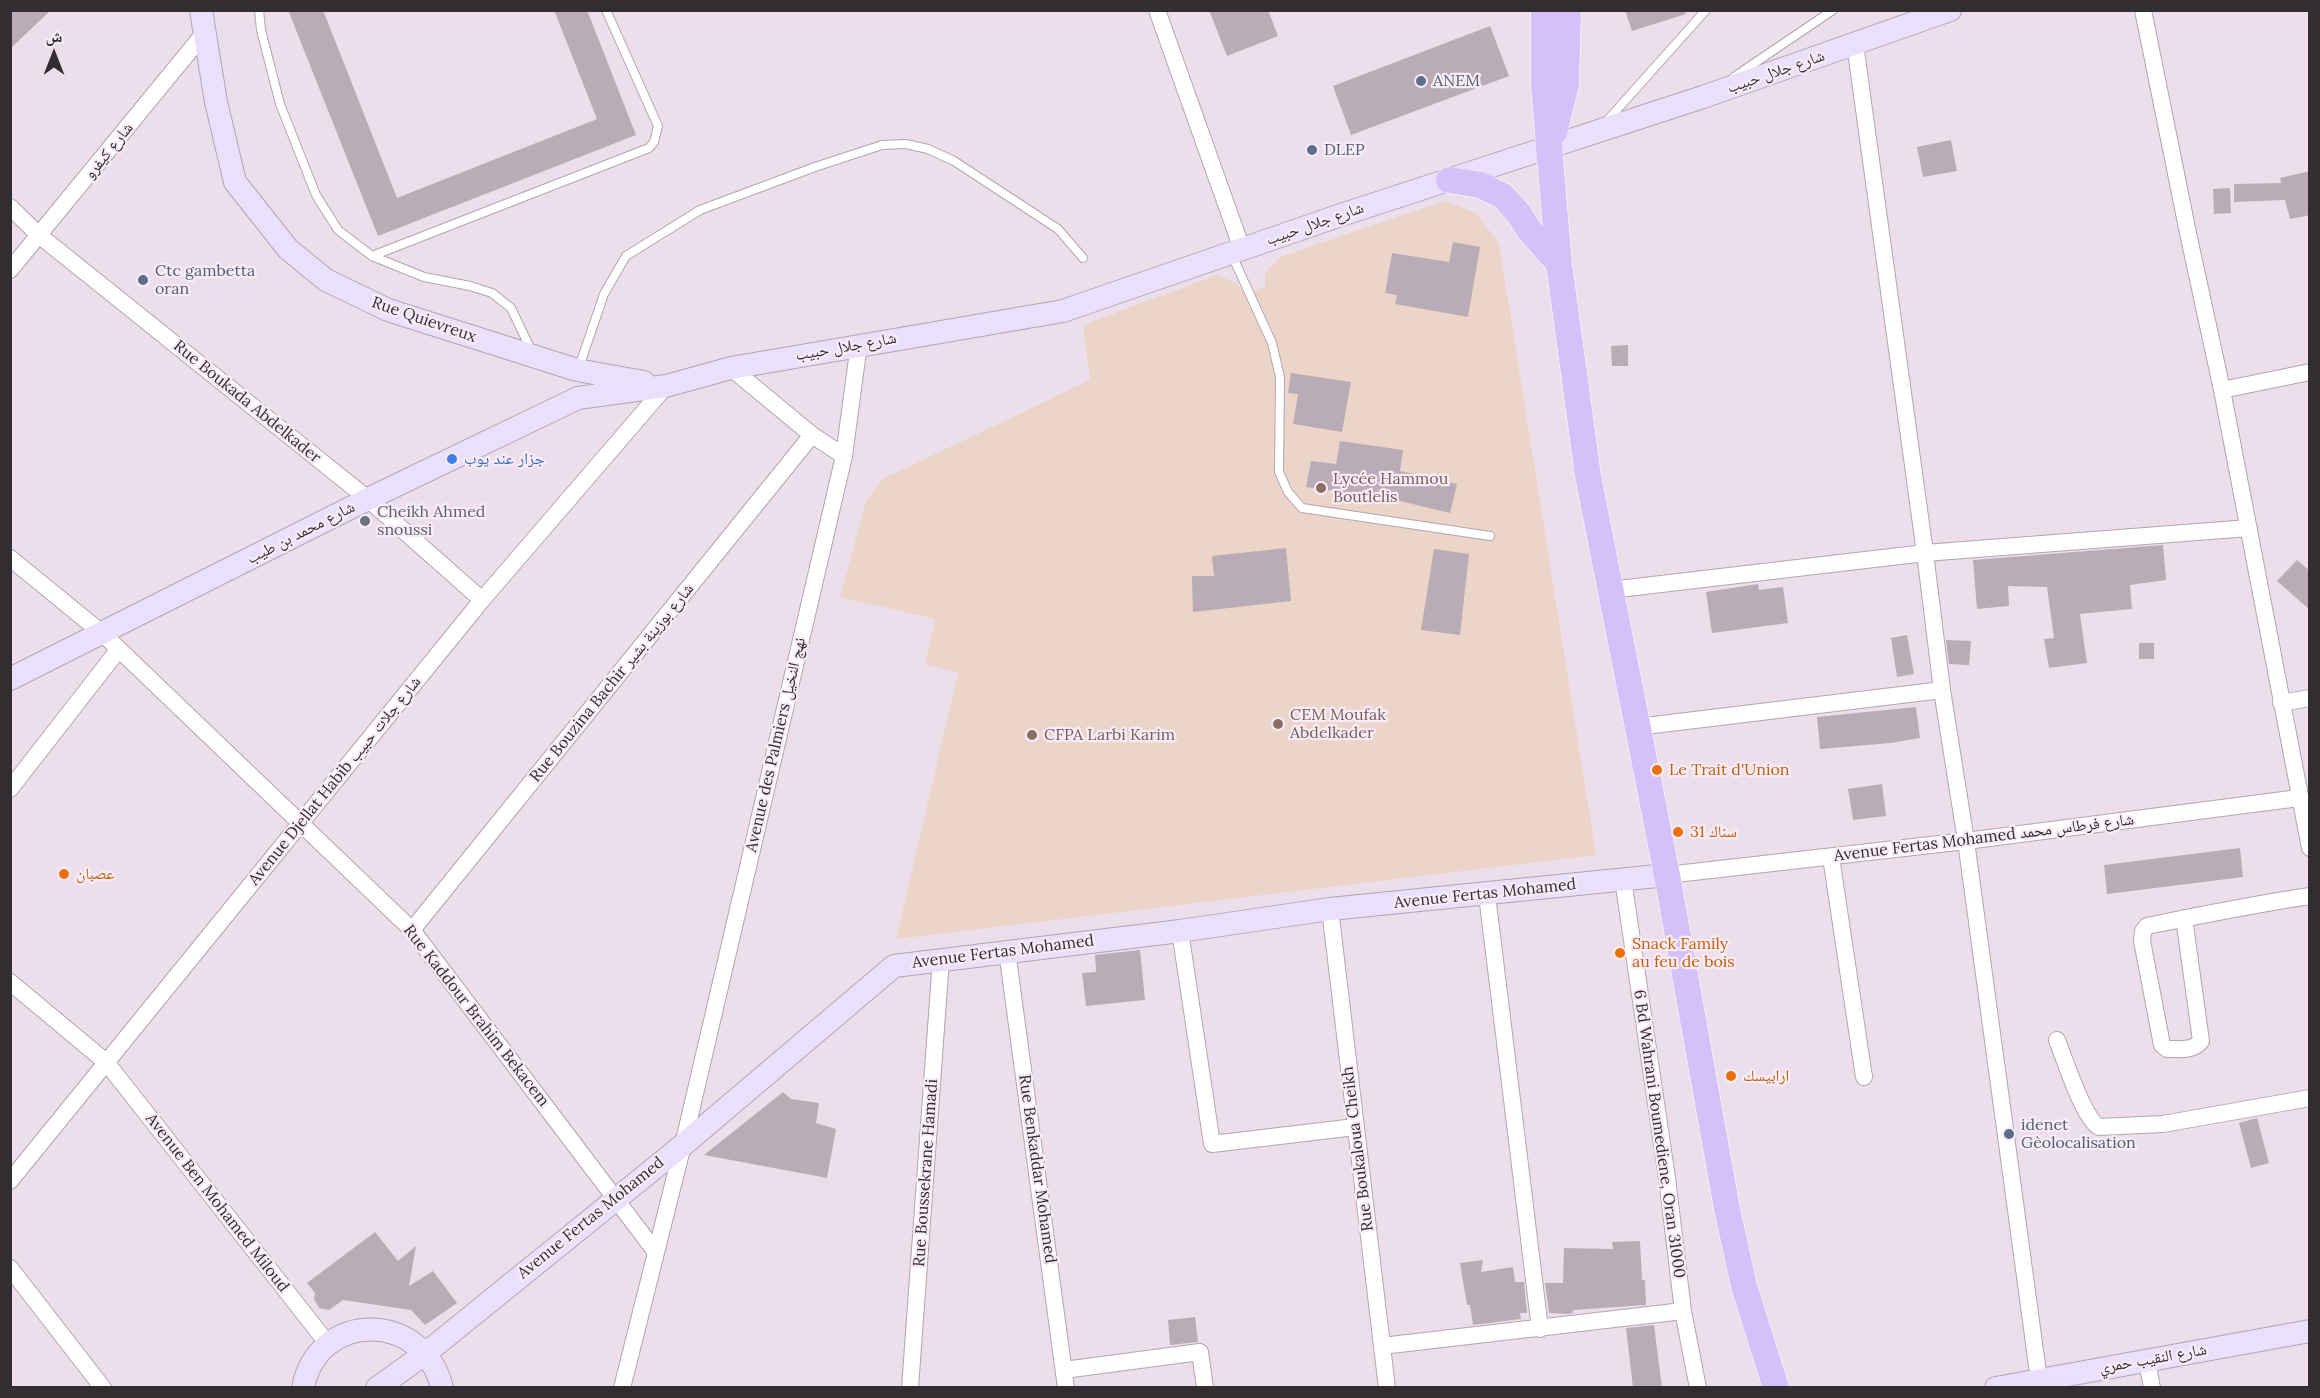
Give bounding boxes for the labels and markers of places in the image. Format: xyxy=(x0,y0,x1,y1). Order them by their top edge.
place label: ANEM xyxy=(1433,71,1480,91)
marker: ANEM xyxy=(1414,74,1428,88)
place label: DLEP xyxy=(1324,140,1365,160)
marker: DLEP xyxy=(1305,143,1319,157)
place label: Ctc gambetta oran xyxy=(155,261,255,299)
marker: Ctc gambetta oran xyxy=(136,273,150,287)
place label: جزار عند يوب xyxy=(464,449,545,469)
marker: جزار عند يوب xyxy=(445,452,459,466)
place label: Lycée Hammou Boutlelis xyxy=(1333,469,1448,507)
marker: Lycée Hammou Boutlelis xyxy=(1314,481,1328,495)
place label: Cheikh Ahmed snoussi xyxy=(377,502,485,540)
marker: Cheikh Ahmed snoussi xyxy=(358,514,372,528)
place label: CEM Moufak Abdelkader xyxy=(1290,705,1386,743)
marker: CEM Moufak Abdelkader xyxy=(1271,717,1285,731)
place label: CFPA Larbi Karim xyxy=(1044,725,1175,745)
marker: CFPA Larbi Karim xyxy=(1025,728,1039,742)
place label: Le Trait d'Union xyxy=(1669,760,1790,780)
marker: Le Trait d'Union xyxy=(1650,763,1664,777)
place label: سناك 31 xyxy=(1690,822,1737,842)
marker: سناك 31 xyxy=(1671,825,1685,839)
place label: عصبان xyxy=(76,864,115,884)
marker: عصبان xyxy=(57,867,71,881)
place label: Snack Family au feu de bois xyxy=(1632,934,1735,972)
marker: Snack Family au feu de bois xyxy=(1613,946,1627,960)
place label: ارابيسك xyxy=(1743,1066,1789,1086)
marker: ارابيسك xyxy=(1724,1069,1738,1083)
place label: idenet Gèolocalisation xyxy=(2021,1115,2136,1153)
marker: idenet Gèolocalisation xyxy=(2002,1127,2016,1141)

